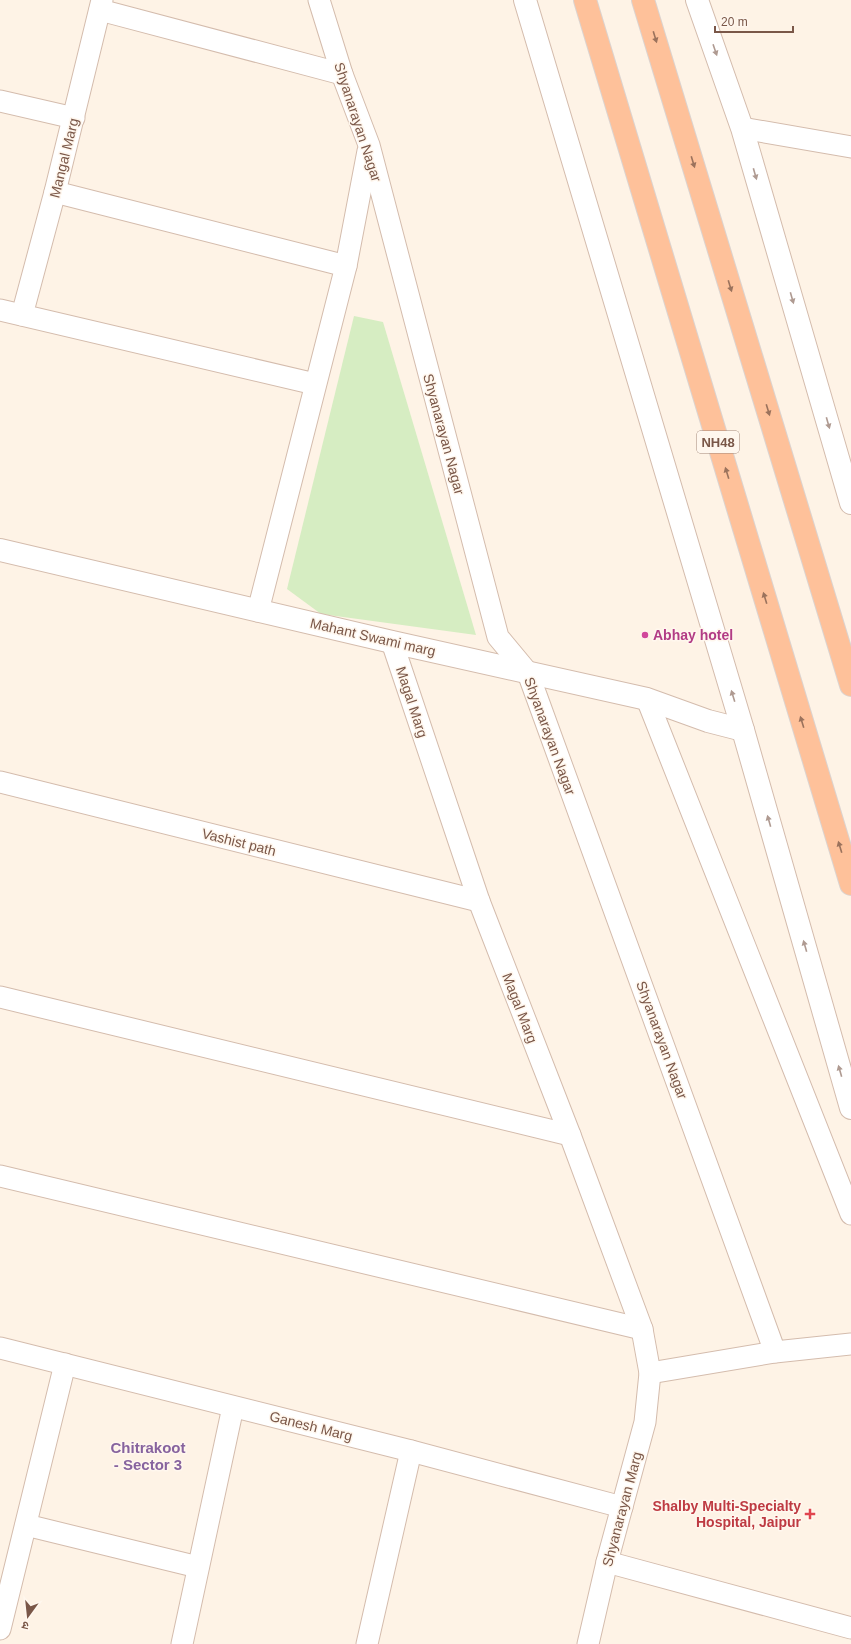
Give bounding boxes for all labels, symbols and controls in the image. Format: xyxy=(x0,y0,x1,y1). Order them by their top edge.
scale bar xyxy=(715,8,793,34)
text: 20 m xyxy=(721,15,748,29)
one-way arrow xyxy=(652,32,658,44)
one-way arrow xyxy=(712,44,718,56)
street label: Shyanarayan Nagar xyxy=(331,60,385,184)
street label: Mangal Marg xyxy=(46,116,82,200)
one-way arrow xyxy=(690,156,696,168)
one-way arrow xyxy=(752,168,758,180)
one-way arrow xyxy=(728,280,734,292)
one-way arrow xyxy=(789,293,795,305)
street label: Shyanarayan Nagar xyxy=(420,372,468,497)
one-way arrow xyxy=(765,405,771,417)
one-way arrow xyxy=(825,417,831,429)
road number: NH48 xyxy=(697,431,739,453)
one-way arrow xyxy=(724,467,730,479)
one-way arrow xyxy=(762,592,768,604)
street label: Mahant Swami marg xyxy=(309,615,437,659)
place label: Abhay hotel xyxy=(653,627,733,643)
marker: Abhay hotel xyxy=(640,630,650,640)
street label: Magal Marg xyxy=(393,664,431,740)
street label: Shyanarayan Nagar xyxy=(521,675,579,798)
one-way arrow xyxy=(730,689,736,701)
one-way arrow xyxy=(799,716,805,728)
one-way arrow xyxy=(766,814,772,826)
street label: Vashist path xyxy=(200,825,278,859)
one-way arrow xyxy=(837,841,843,853)
one-way arrow xyxy=(802,939,808,951)
street label: Magal Marg xyxy=(499,971,541,1045)
street label: Shyanarayan Nagar xyxy=(633,979,691,1102)
one-way arrow xyxy=(837,1064,843,1076)
street label: Ganesh Marg xyxy=(268,1408,354,1444)
district label: Chitrakoot - Sector 3 xyxy=(111,1439,186,1473)
street label: Shyanarayan Marg xyxy=(599,1450,645,1568)
place label: Shalby Multi-Specialty Hospital, Jaipur xyxy=(652,1498,802,1530)
marker: Shalby Multi-Specialty Hospital, Jaipur xyxy=(804,1508,816,1520)
north arrow xyxy=(8,1596,48,1636)
text: उ xyxy=(20,1619,30,1632)

